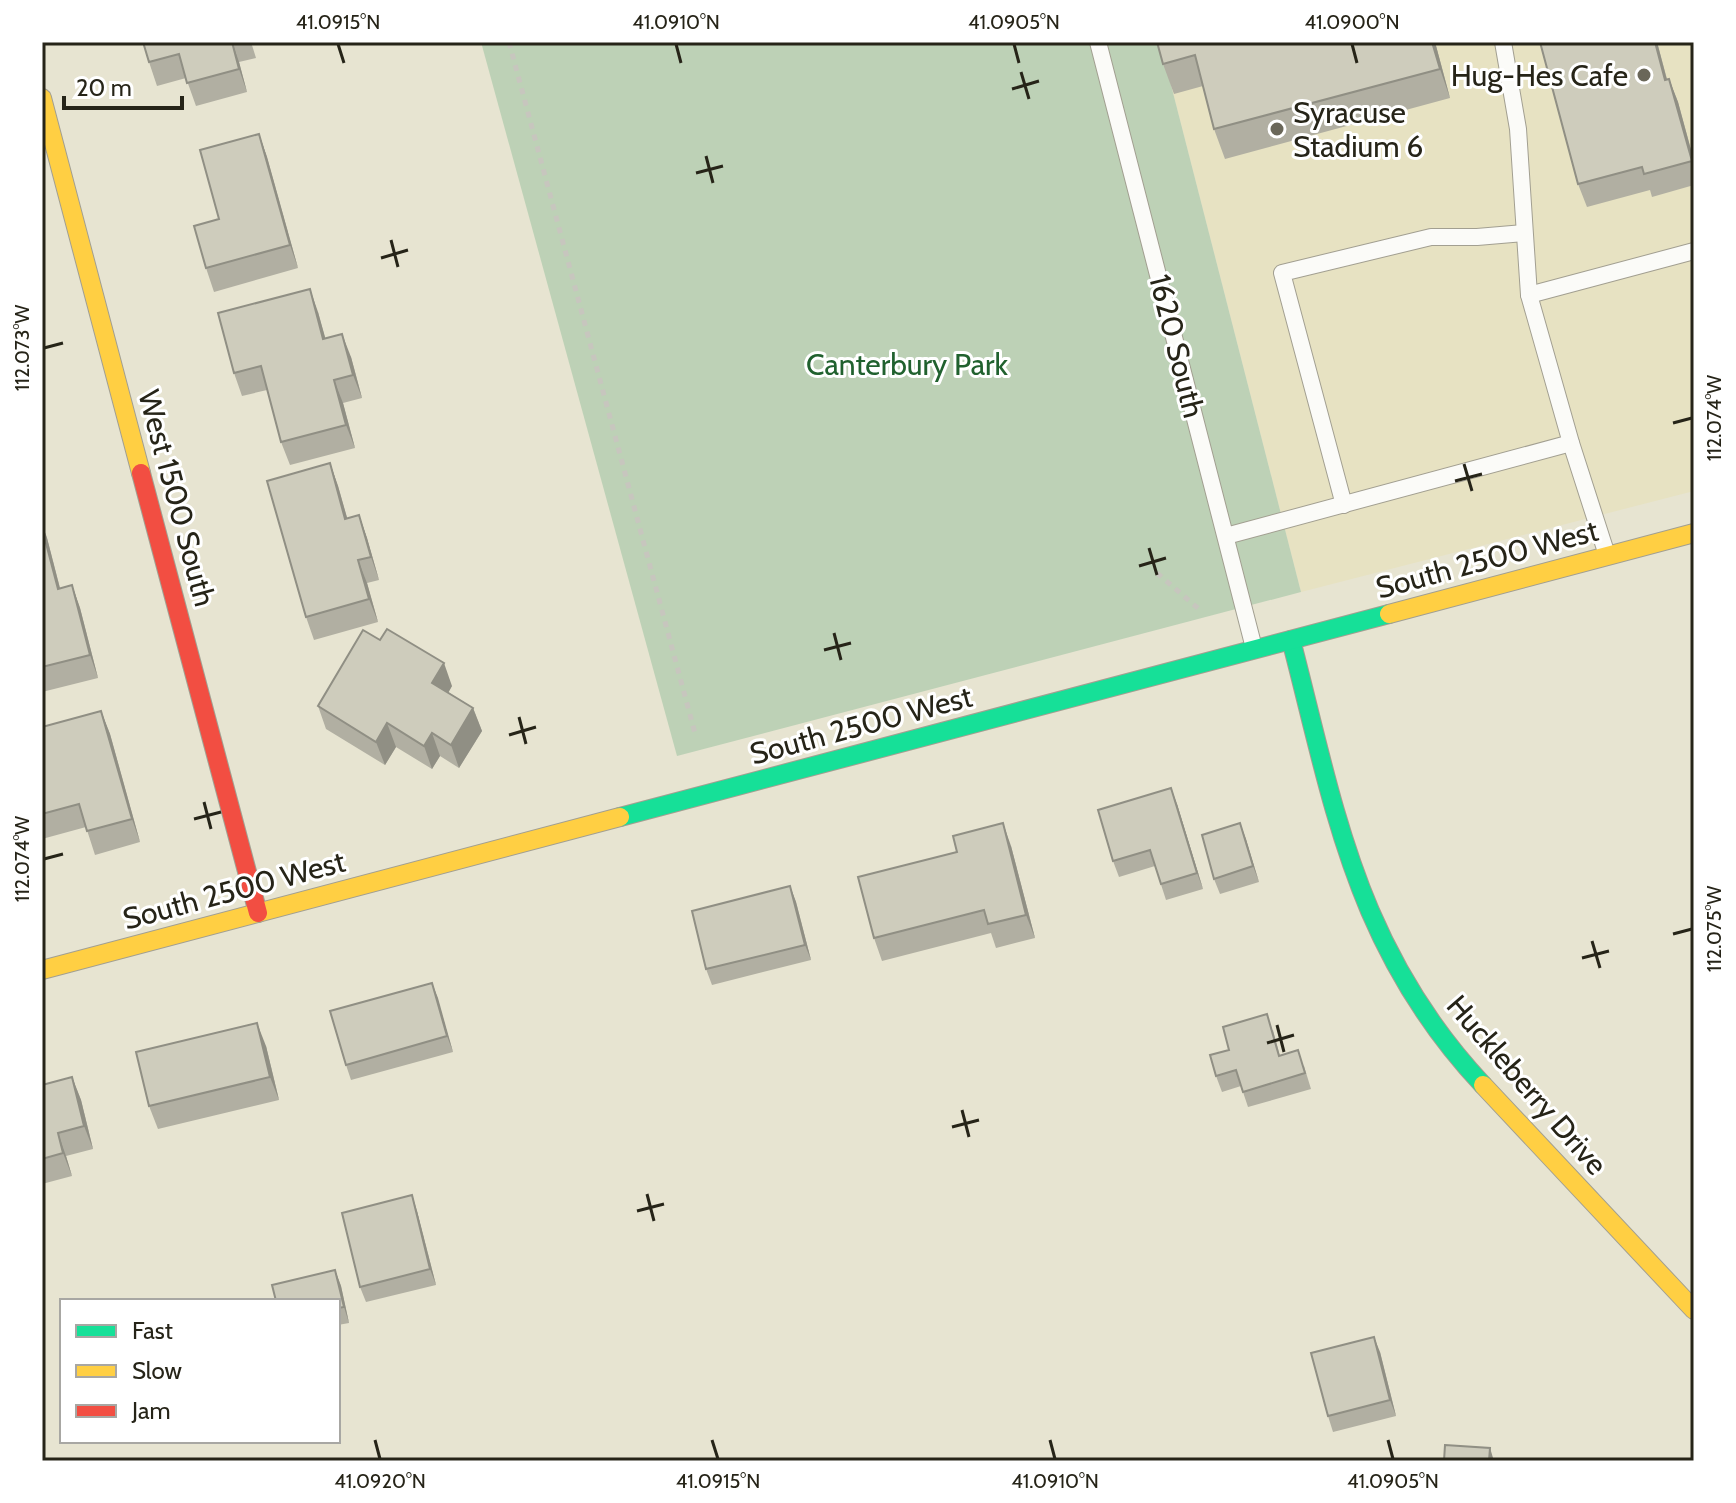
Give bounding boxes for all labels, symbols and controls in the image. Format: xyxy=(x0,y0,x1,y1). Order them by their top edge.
text: 41.0915°N xyxy=(296,10,380,34)
text: 41.0910°N xyxy=(632,10,720,34)
text: 41.0905°N xyxy=(968,10,1060,34)
text: 41.0900°N xyxy=(1304,10,1400,34)
place label: Hug-Hes Cafe xyxy=(1451,57,1628,94)
scale bar xyxy=(64,60,182,110)
marker: Hug-Hes Cafe xyxy=(1635,66,1653,84)
text: 20 m xyxy=(76,73,132,102)
place label: Syracuse Stadium 6 xyxy=(1293,94,1423,165)
marker: Syracuse Stadium 6 xyxy=(1268,120,1286,138)
street label: 1620 South xyxy=(1141,271,1213,421)
text: 112.073°W xyxy=(10,305,34,391)
park label: Canterbury Park xyxy=(806,346,1009,383)
text: 112.074°W xyxy=(1702,375,1726,461)
street label: West 1500 South xyxy=(130,386,224,610)
street label: South 2500 West xyxy=(1372,512,1602,606)
street label: South 2500 West xyxy=(746,678,976,772)
text: 112.074°W xyxy=(10,816,34,902)
street label: South 2500 West xyxy=(119,843,349,937)
text: 112.075°W xyxy=(1702,886,1726,972)
street label: Huckleberry Drive xyxy=(1439,988,1615,1182)
legend xyxy=(60,1299,340,1443)
text: Fast xyxy=(132,1316,173,1345)
text: Slow xyxy=(132,1356,182,1385)
text: Jam xyxy=(131,1396,170,1425)
text: 41.0920°N xyxy=(334,1469,426,1493)
text: 41.0915°N xyxy=(676,1469,760,1493)
text: 41.0910°N xyxy=(1011,1469,1099,1493)
text: 41.0905°N xyxy=(1347,1469,1439,1493)

